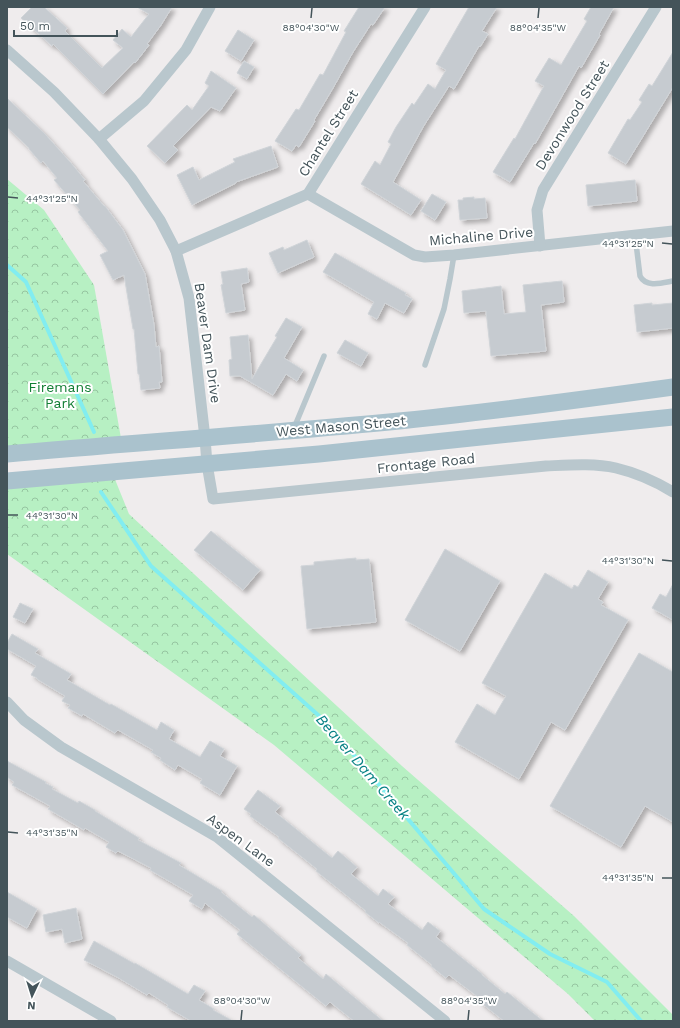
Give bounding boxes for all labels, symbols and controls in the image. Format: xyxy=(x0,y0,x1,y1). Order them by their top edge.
scale bar xyxy=(14,12,117,38)
text: 50 m xyxy=(20,19,50,33)
text: 88°04'30"W xyxy=(283,22,340,33)
text: 88°04'35"W xyxy=(510,22,567,33)
street label: Devonwood Street xyxy=(532,57,612,173)
street label: Chantel Street xyxy=(295,86,361,179)
text: 44°31'25"N xyxy=(26,193,78,204)
street label: Michaline Drive xyxy=(428,223,534,249)
text: 44°31'25"N xyxy=(602,238,654,249)
street label: Beaver Dam Drive xyxy=(192,282,224,404)
park label: Firemans Park xyxy=(28,379,92,411)
street label: West Mason Street xyxy=(275,412,407,440)
street label: Frontage Road xyxy=(376,450,476,476)
text: 44°31'30"N xyxy=(26,510,78,521)
text: 44°31'30"N xyxy=(602,555,654,566)
water label: Beaver Dam Creek xyxy=(312,711,414,824)
street label: Aspen Lane xyxy=(204,810,278,870)
text: 44°31'35"N xyxy=(26,827,78,838)
text: 44°31'35"N xyxy=(602,872,654,883)
north arrow xyxy=(12,976,52,1016)
text: 88°04'30"W xyxy=(214,995,271,1006)
text: 88°04'35"W xyxy=(441,995,498,1006)
text: N xyxy=(27,999,36,1012)

